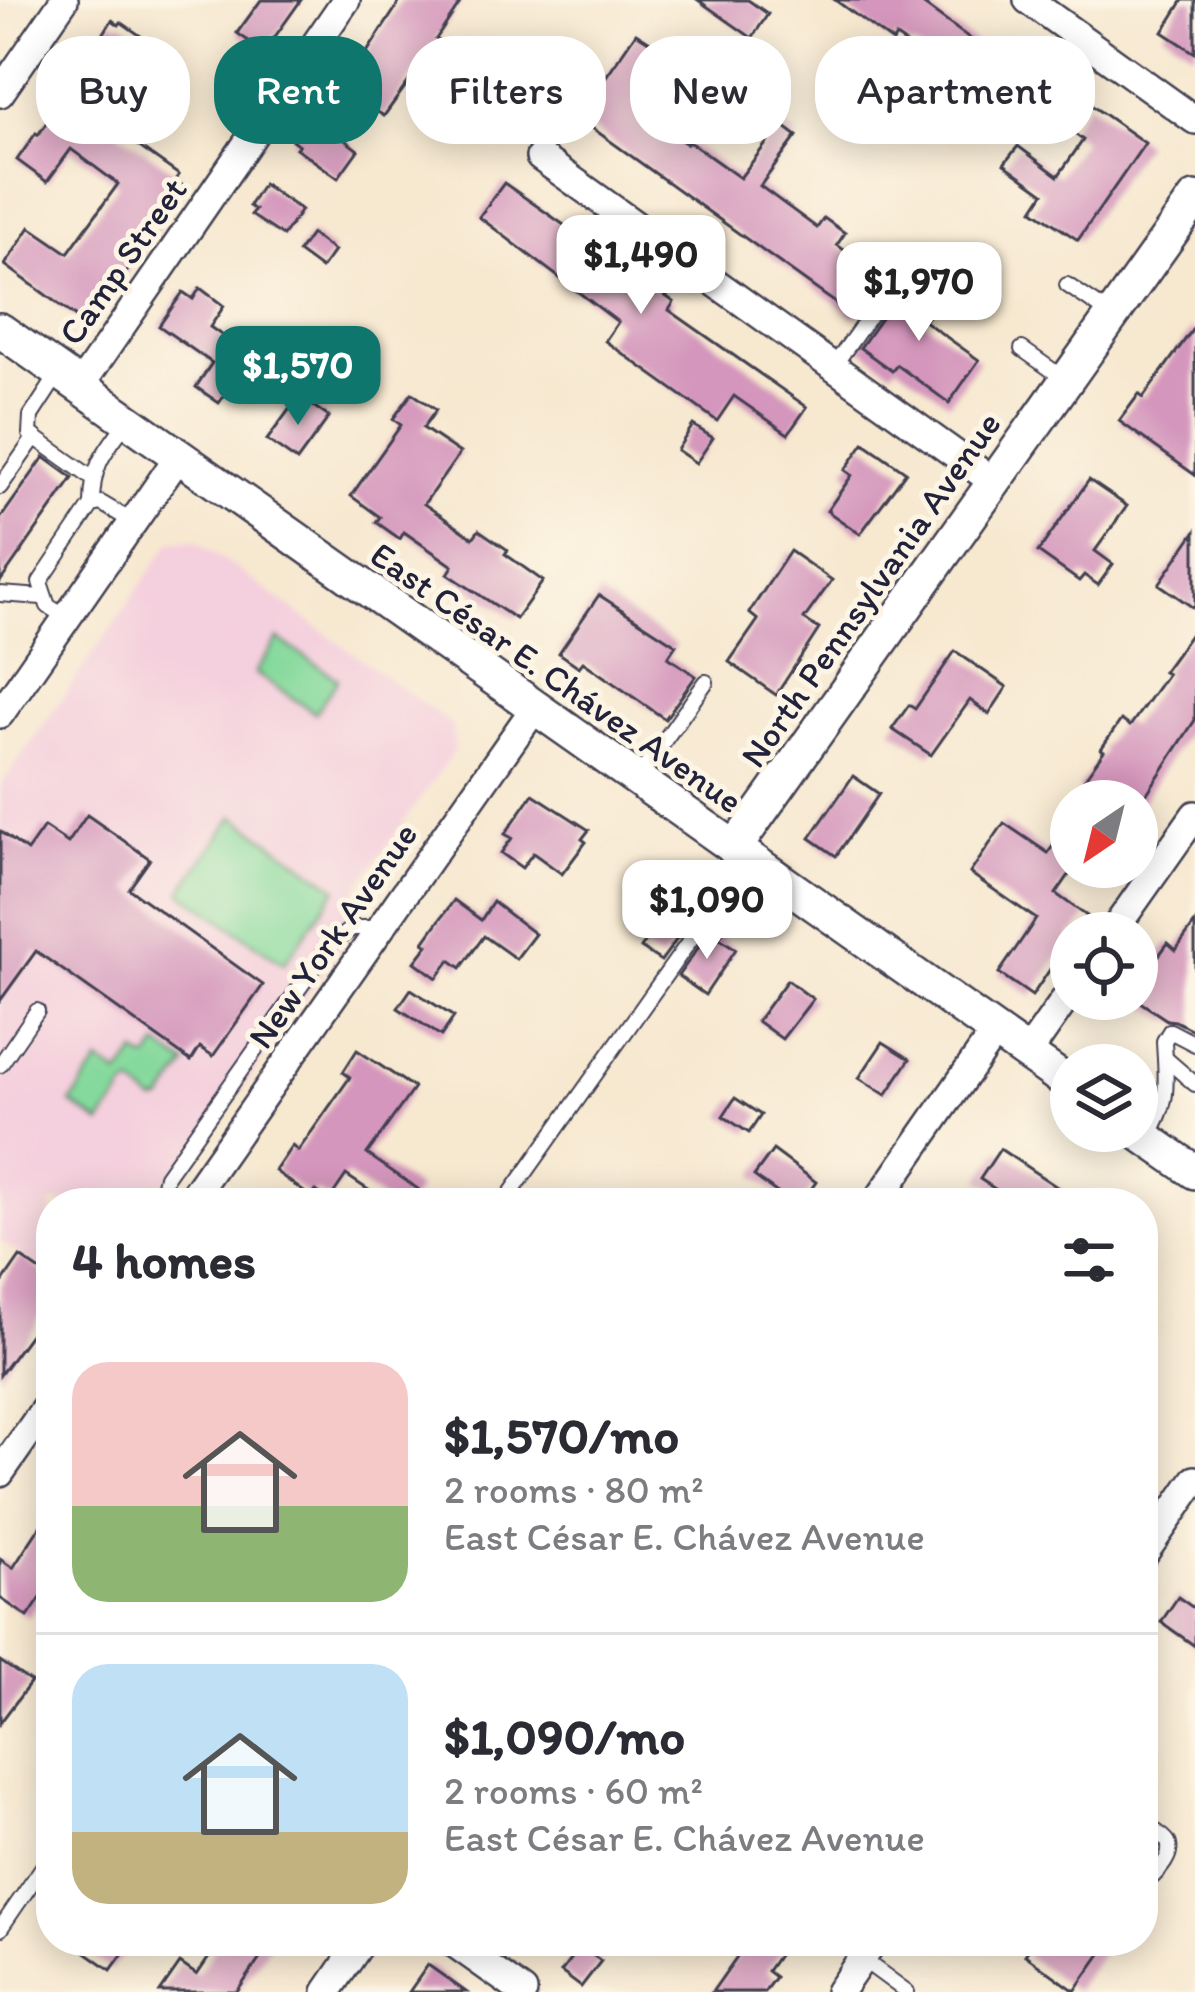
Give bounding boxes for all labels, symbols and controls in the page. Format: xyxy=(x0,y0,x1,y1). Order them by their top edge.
chip: Buy xyxy=(36,36,190,144)
chip: Rent xyxy=(214,36,382,144)
chip: Filters xyxy=(406,36,606,144)
chip: New xyxy=(630,36,791,144)
chip: Apartment xyxy=(815,36,1095,144)
street label: Camp Street xyxy=(49,170,196,353)
pin: $1,490 xyxy=(543,215,739,317)
text: $1,490 xyxy=(584,230,698,277)
pin: $1,970 xyxy=(821,242,1017,344)
text: $1,970 xyxy=(864,257,974,304)
pin: $1,570 xyxy=(200,326,396,428)
text: $1,570 xyxy=(243,341,353,388)
street label: North Pennsylvania Avenue xyxy=(731,403,1010,775)
street label: East César E. Chávez Avenue xyxy=(363,532,751,822)
north arrow xyxy=(1050,780,1158,888)
map controls xyxy=(1050,780,1158,1152)
street label: New York Avenue xyxy=(239,814,426,1057)
pin: $1,090 xyxy=(609,860,805,962)
text: $1,090 xyxy=(649,875,765,922)
button: locate xyxy=(1050,912,1158,1020)
button: layers xyxy=(1050,1044,1158,1152)
icon: filters xyxy=(1056,1227,1122,1293)
text: 4 homes xyxy=(72,1230,256,1291)
text: $1,570/mo xyxy=(444,1405,679,1466)
icon: home xyxy=(168,1410,312,1554)
text: 2 rooms · 80 m² xyxy=(444,1466,704,1513)
text: East César E. Chávez Avenue xyxy=(444,1513,925,1560)
text: $1,090/mo xyxy=(444,1706,685,1767)
icon: home xyxy=(168,1712,312,1856)
text: 2 rooms · 60 m² xyxy=(444,1767,703,1814)
text: East César E. Chávez Avenue xyxy=(444,1814,925,1861)

